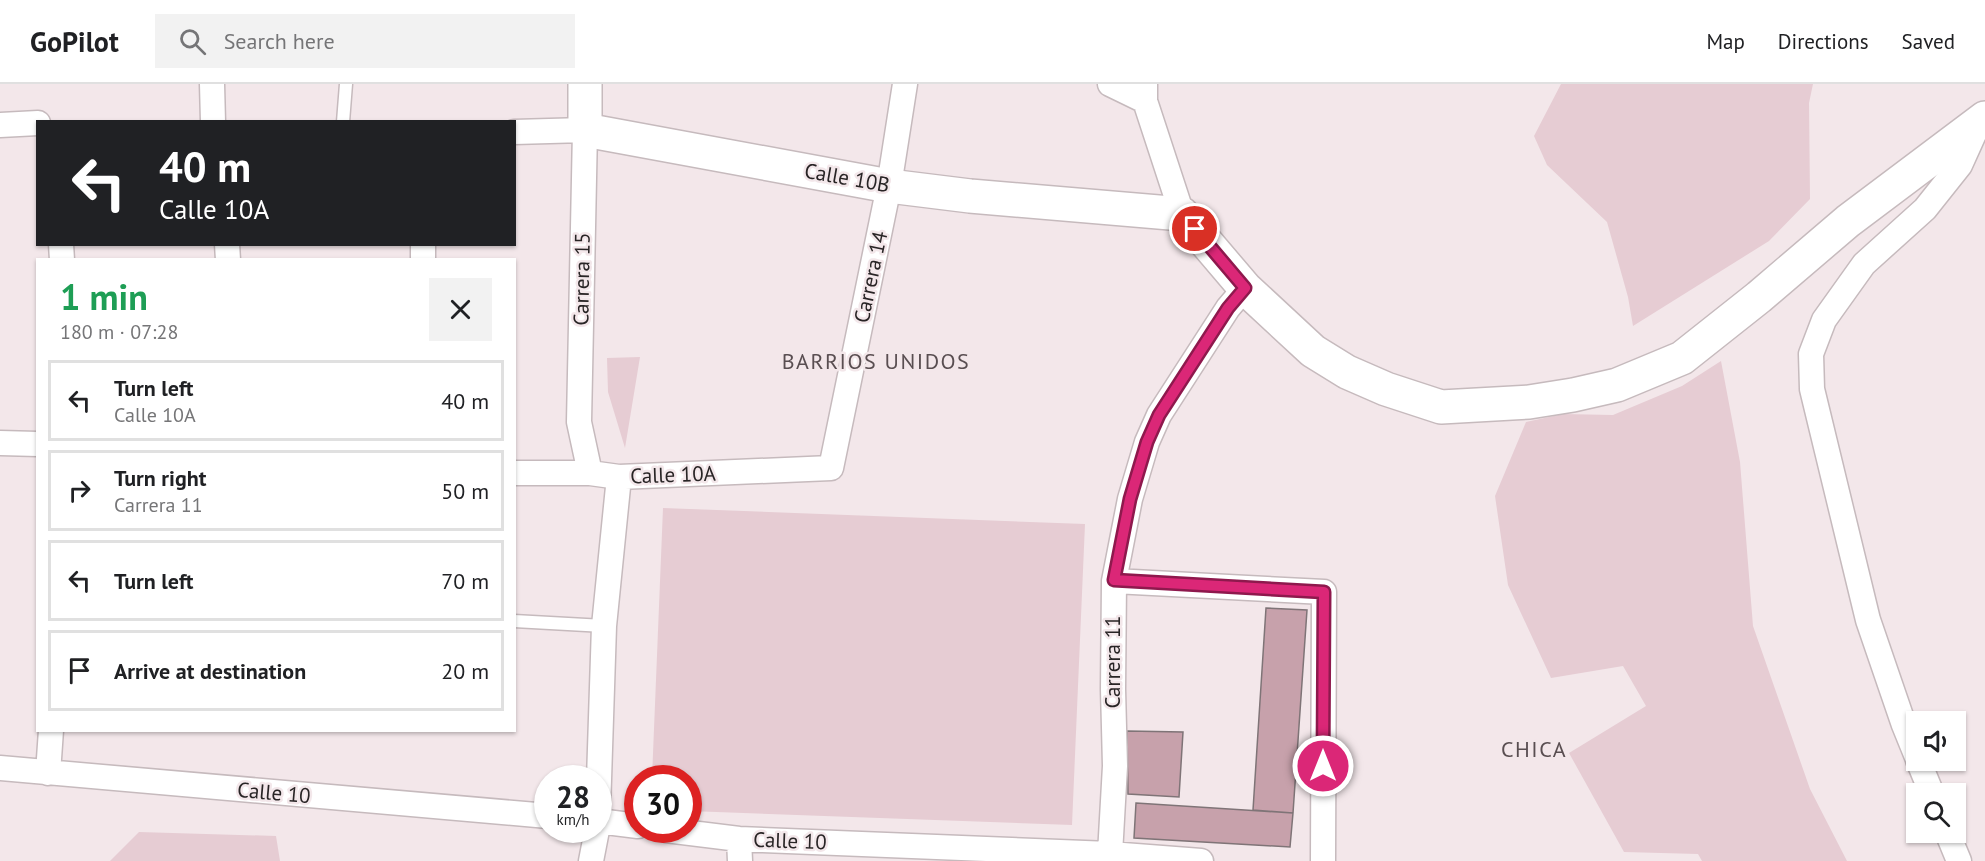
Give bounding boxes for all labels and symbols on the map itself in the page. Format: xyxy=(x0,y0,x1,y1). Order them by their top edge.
street label: Calle 10B xyxy=(803,157,892,198)
pin xyxy=(1169,203,1220,254)
street label: Carrera 14 xyxy=(848,229,893,325)
street label: Carrera 15 xyxy=(567,232,596,326)
district label: BARRIOS UNIDOS xyxy=(782,347,970,375)
street label: Calle 10A xyxy=(630,459,717,489)
street label: Carrera 11 xyxy=(1099,615,1126,709)
position arrow xyxy=(1291,734,1355,798)
district label: CHICA xyxy=(1501,735,1567,763)
speed limit sign: 30 xyxy=(624,765,702,843)
street label: Calle 10 xyxy=(236,776,312,809)
street label: Calle 10 xyxy=(753,826,827,855)

